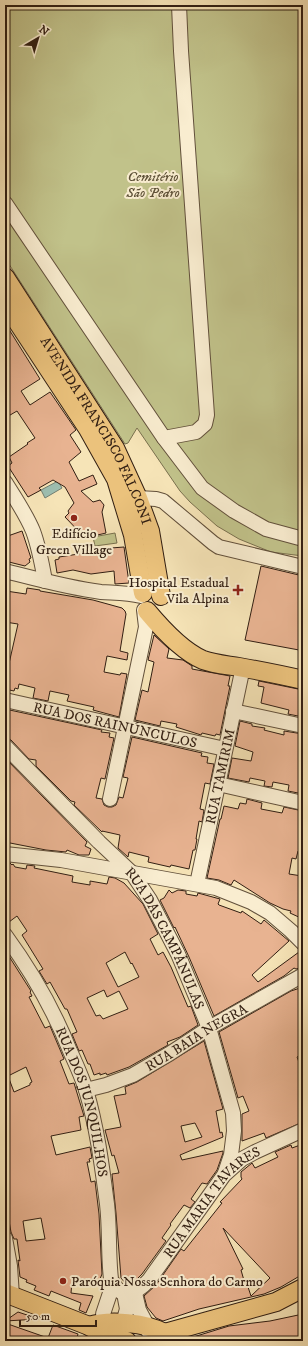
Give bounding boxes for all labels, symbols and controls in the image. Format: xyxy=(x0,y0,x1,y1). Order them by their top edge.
north arrow xyxy=(18,18,58,58)
text: N xyxy=(36,23,51,39)
park label: Cemitério São Pedro xyxy=(125,168,180,202)
street label: AVENIDA FRANCISCO FALCONI xyxy=(36,334,155,527)
marker: Edifício Green Village xyxy=(69,513,79,523)
place label: Edifício Green Village xyxy=(36,525,112,559)
place label: Hospital Estadual Vila Alpina xyxy=(129,574,230,608)
marker: Hospital Estadual Vila Alpina xyxy=(232,584,244,596)
street label: RUA DOS RAINÚNCULOS xyxy=(31,699,199,753)
street label: RUA TAMIRIM xyxy=(202,727,240,826)
street label: RUA DAS CAMPÂNULAS xyxy=(121,863,208,1012)
street label: RUA BAIA NEGRA xyxy=(142,1000,252,1076)
street label: RUA DOS JUNQUILHOS xyxy=(51,1024,111,1178)
street label: RUA MARIA TAVARES xyxy=(160,1143,263,1262)
place label: Paróquia Nossa Senhora do Carmo xyxy=(71,1273,263,1291)
marker: Paróquia Nossa Senhora do Carmo xyxy=(58,1276,68,1286)
scale bar xyxy=(20,1302,96,1328)
text: 50 m xyxy=(26,1309,50,1324)

